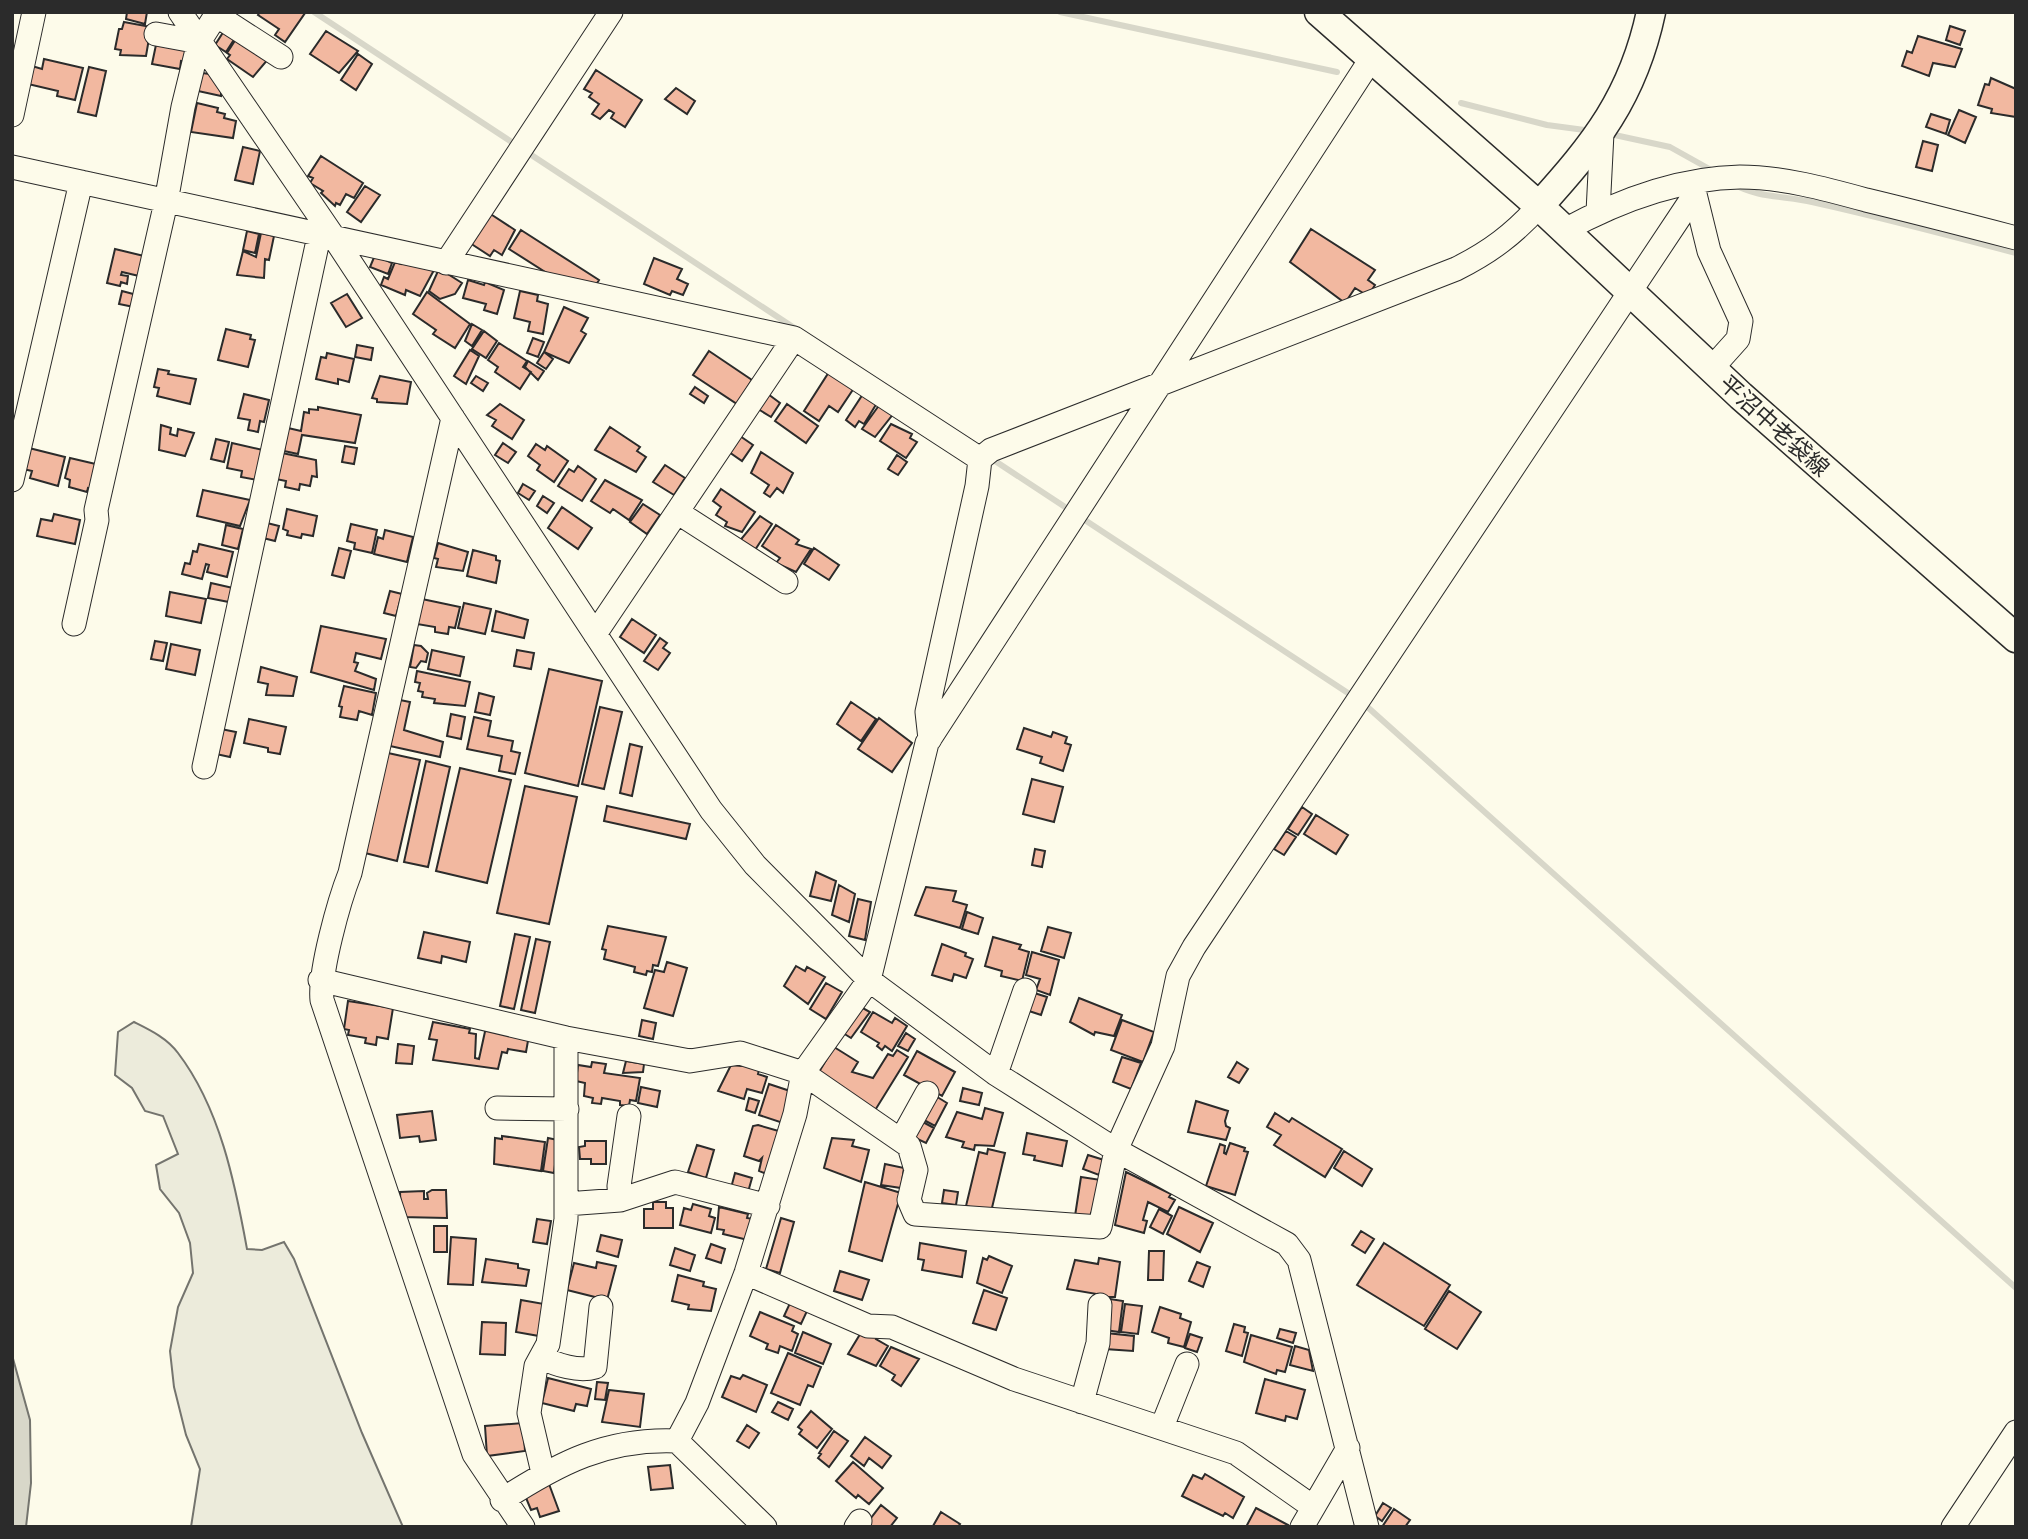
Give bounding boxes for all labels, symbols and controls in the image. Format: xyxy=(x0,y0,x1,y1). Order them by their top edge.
street label: 平沼中老袋線 xyxy=(1714,368,1836,482)

